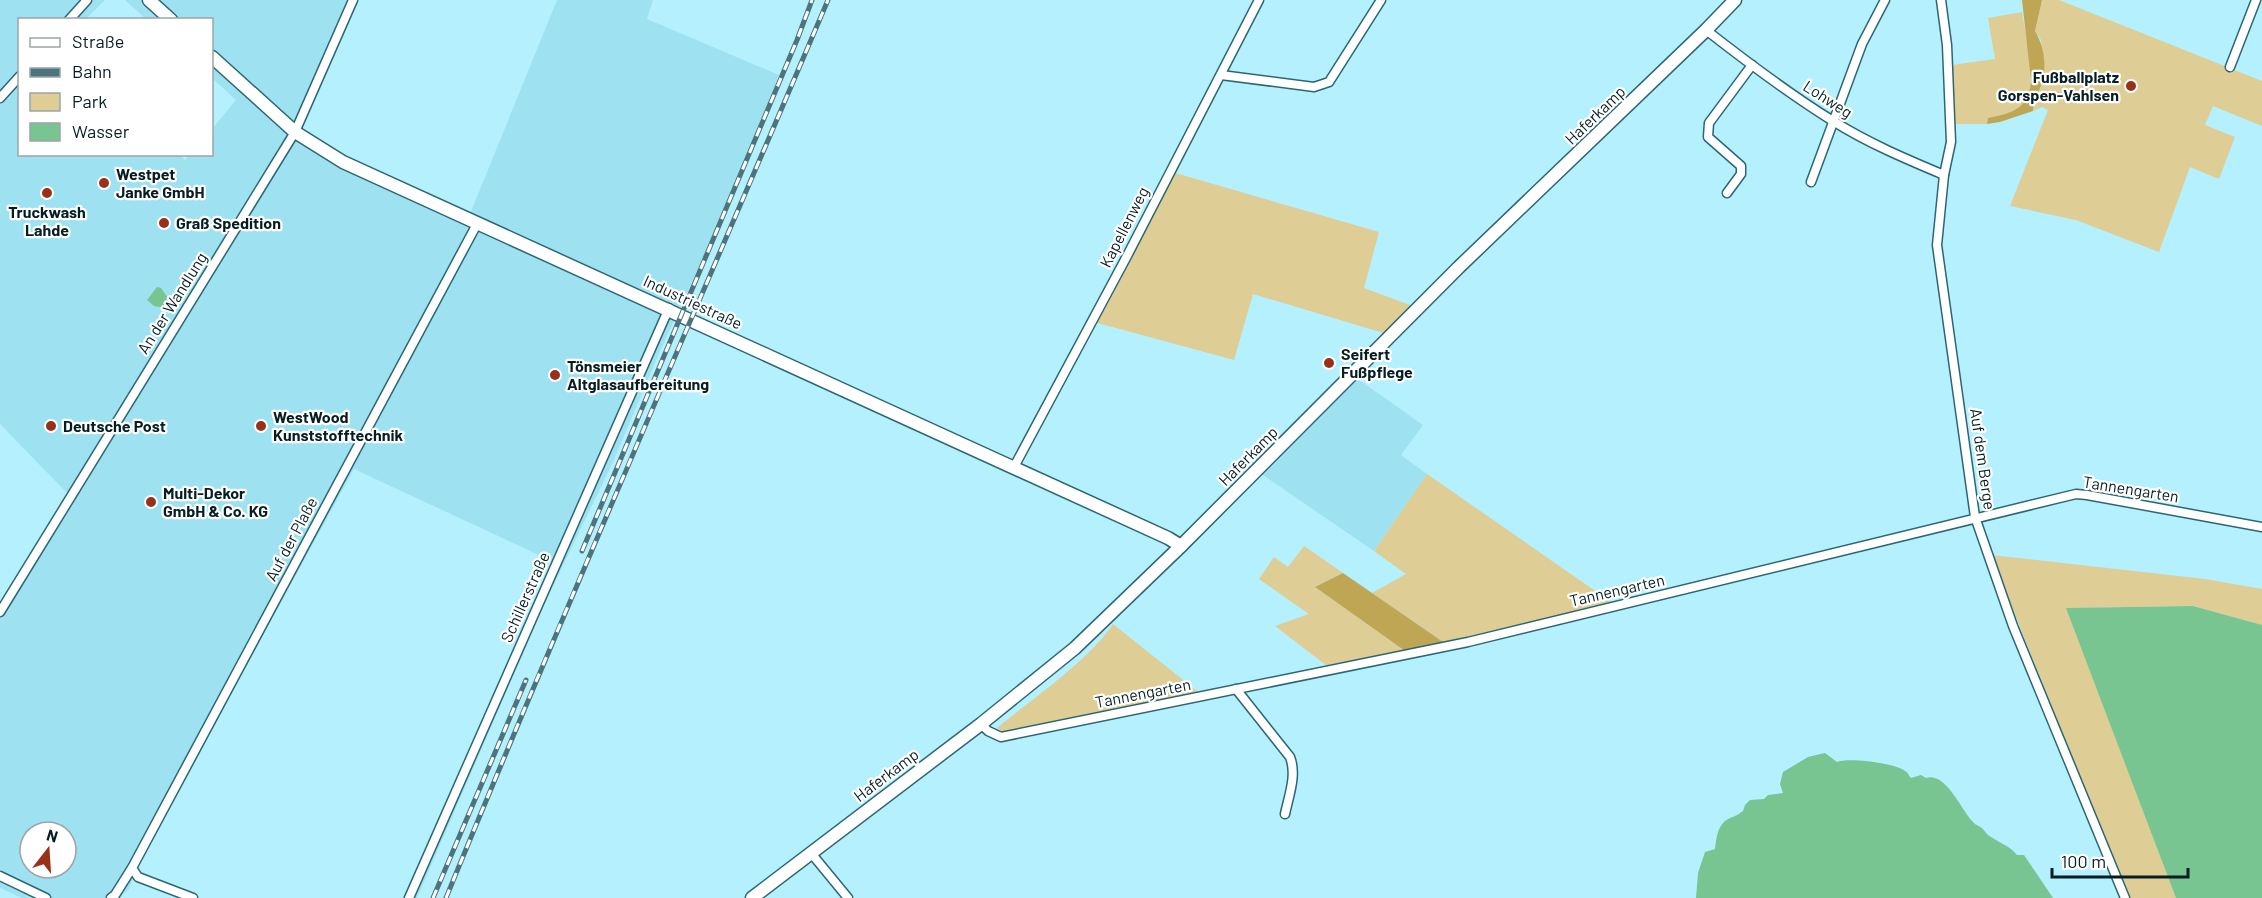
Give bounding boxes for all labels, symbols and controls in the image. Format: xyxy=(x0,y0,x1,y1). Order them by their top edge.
legend xyxy=(18,18,213,156)
text: Straße xyxy=(72,30,124,52)
text: Bahn xyxy=(72,60,112,82)
place label: Fußballplatz Gorspen-Vahlsen xyxy=(1998,67,2119,104)
street label: Lohweg xyxy=(1800,76,1856,121)
marker: Fußballplatz Gorspen-Vahlsen xyxy=(2124,79,2138,93)
street label: Haferkamp xyxy=(1561,81,1629,148)
text: Park xyxy=(72,90,107,112)
text: Wasser xyxy=(72,120,130,142)
place label: Westpet Janke GmbH xyxy=(116,164,204,201)
marker: Westpet Janke GmbH xyxy=(97,176,111,190)
street label: Kapellenweg xyxy=(1095,183,1152,270)
marker: Truckwash Lahde xyxy=(40,186,54,200)
place label: Truckwash Lahde xyxy=(8,202,86,239)
place label: Graß Spedition xyxy=(176,213,281,232)
marker: Graß Spedition xyxy=(157,216,171,230)
street label: An der Wandlung xyxy=(133,249,210,357)
street label: Industriestraße xyxy=(641,270,746,333)
place label: Seifert Fußpflege xyxy=(1341,344,1413,381)
place label: Tönsmeier Altglasaufbereitung xyxy=(567,356,709,393)
marker: Seifert Fußpflege xyxy=(1322,356,1336,370)
marker: Tönsmeier Altglasaufbereitung xyxy=(548,368,562,382)
place label: WestWood Kunststofftechnik xyxy=(273,407,404,444)
street label: Auf dem Berge xyxy=(1967,407,2000,511)
place label: Deutsche Post xyxy=(63,416,166,435)
marker: Deutsche Post xyxy=(44,419,58,433)
marker: WestWood Kunststofftechnik xyxy=(254,419,268,433)
street label: Haferkamp xyxy=(1214,422,1281,489)
street label: Tannengarten xyxy=(2082,472,2180,505)
place label: Multi-Dekor GmbH & Co. KG xyxy=(163,483,268,520)
street label: Auf der Plaße xyxy=(261,494,321,584)
marker: Multi-Dekor GmbH & Co. KG xyxy=(144,495,158,509)
street label: Schillerstraße xyxy=(496,549,553,645)
street label: Tannengarten xyxy=(1568,569,1666,610)
street label: Tannengarten xyxy=(1094,674,1192,711)
street label: Haferkamp xyxy=(850,744,922,805)
north arrow xyxy=(18,820,78,880)
text: N xyxy=(45,825,60,846)
scale bar xyxy=(2052,841,2188,879)
text: 100 m xyxy=(2061,850,2106,872)

